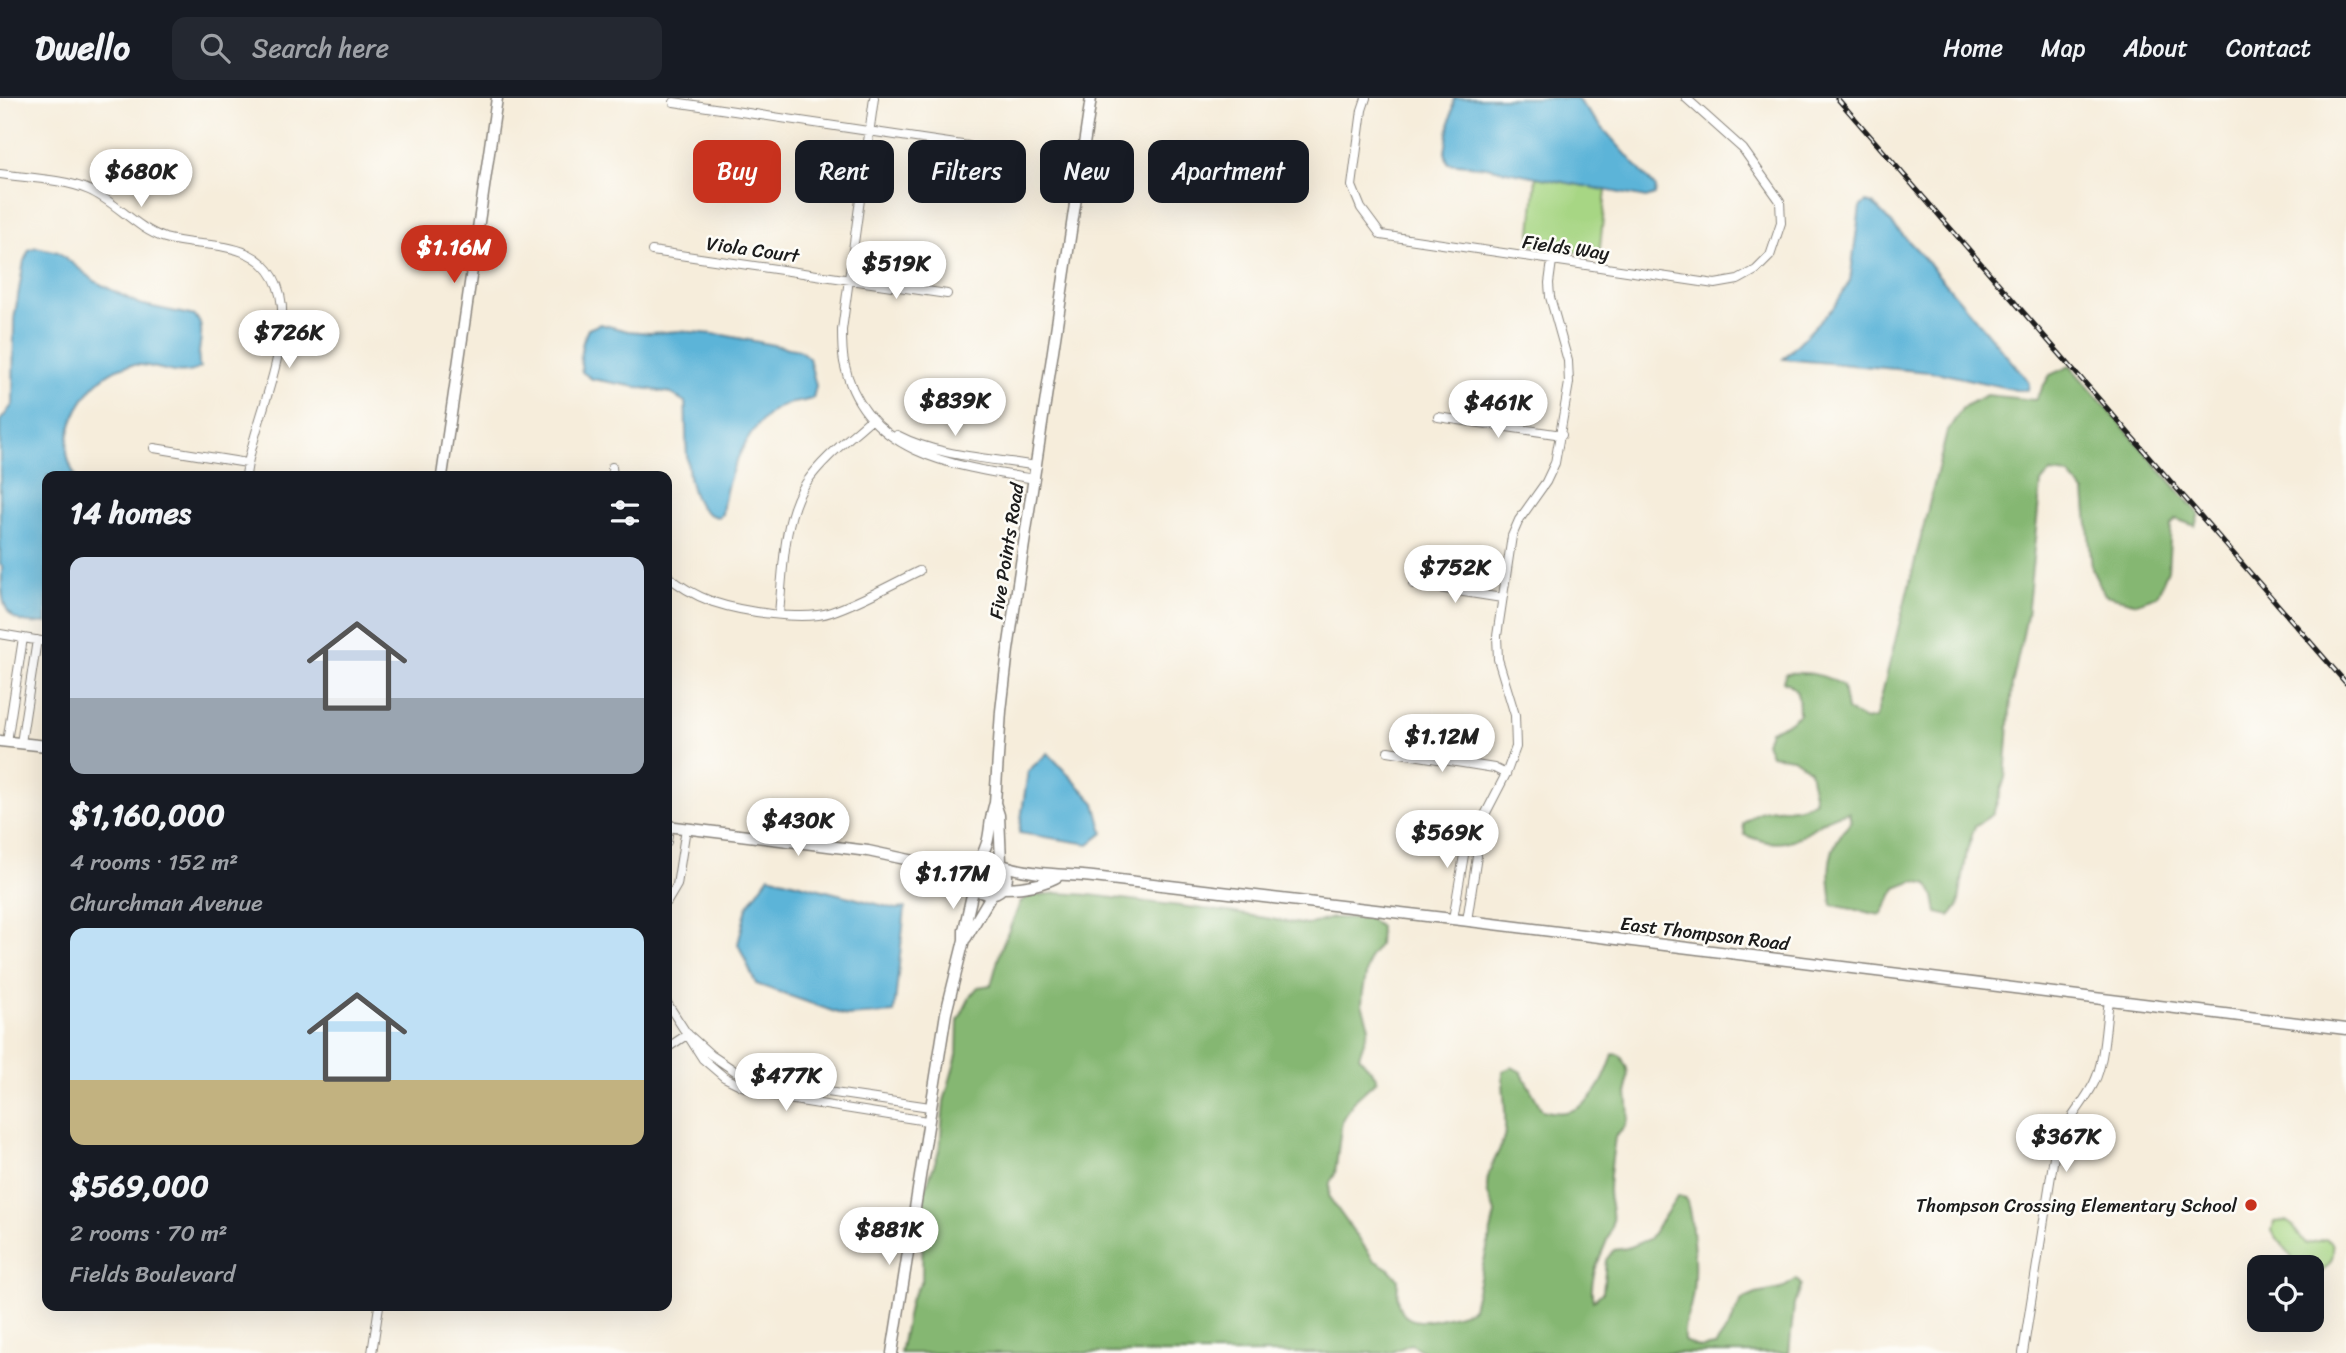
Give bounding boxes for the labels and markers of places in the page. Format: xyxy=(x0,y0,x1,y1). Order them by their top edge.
pin: $680K xyxy=(92,150,190,209)
pin: $1.16M xyxy=(397,226,511,285)
pin: $519K xyxy=(847,242,945,301)
pin: $726K xyxy=(240,310,338,370)
pin: $839K xyxy=(906,378,1004,438)
pin: $461K xyxy=(1449,380,1547,440)
pin: $752K xyxy=(1406,546,1504,605)
pin: $1.12M xyxy=(1385,714,1499,774)
pin: $430K xyxy=(749,798,847,858)
pin: $569K xyxy=(1398,810,1496,870)
pin: $1.17M xyxy=(896,852,1010,911)
pin: $477K xyxy=(737,1054,835,1113)
pin: $367K xyxy=(2017,1114,2115,1174)
place label: Thompson Crossing Elementary School xyxy=(1916,1189,2238,1222)
marker: Thompson Crossing Elementary School xyxy=(2243,1197,2259,1213)
pin: $881K xyxy=(840,1208,938,1267)

